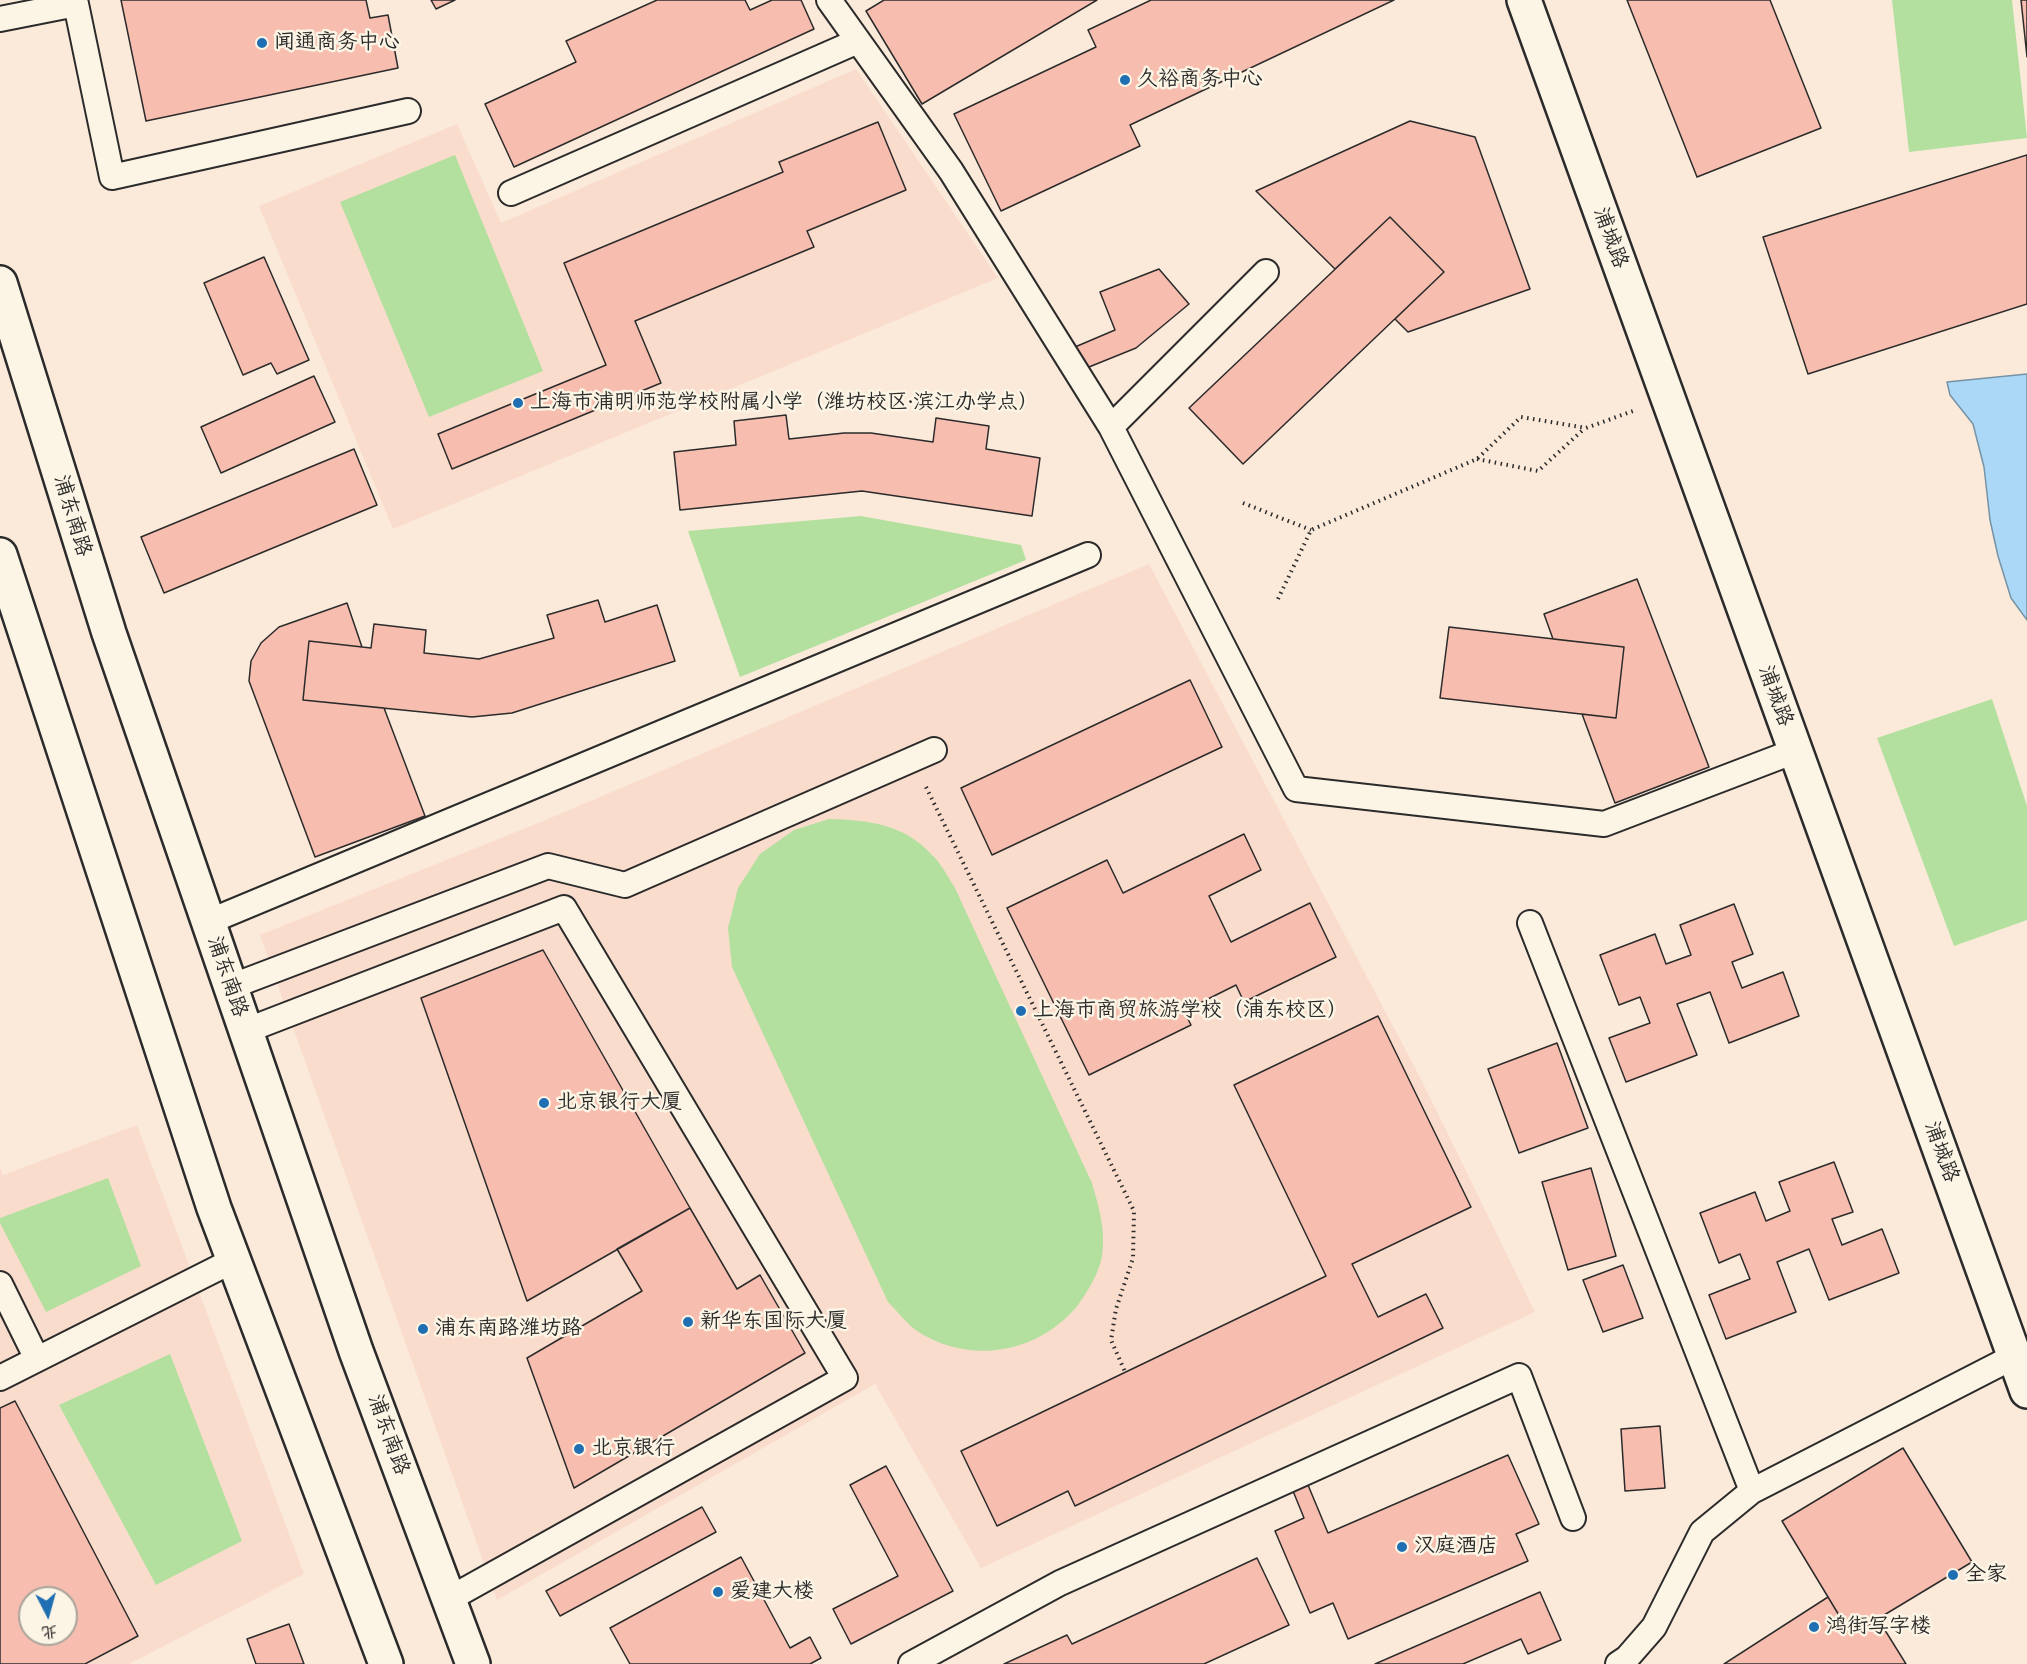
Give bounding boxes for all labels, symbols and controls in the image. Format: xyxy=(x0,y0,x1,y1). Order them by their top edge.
place label: 闻通商务中心 xyxy=(274,30,400,56)
marker: 闻通商务中心 xyxy=(255,36,269,50)
place label: 久裕商务中心 xyxy=(1137,67,1263,93)
marker: 久裕商务中心 xyxy=(1118,73,1132,87)
street label: 浦城路 xyxy=(1587,204,1633,272)
place label: 上海市浦明师范学校附属小学（潍坊校区·滨江办学点） xyxy=(530,390,1039,416)
marker: 上海市浦明师范学校附属小学（潍坊校区·滨江办学点） xyxy=(511,396,525,410)
street label: 浦东南路 xyxy=(48,472,96,560)
street label: 浦城路 xyxy=(1752,662,1798,730)
street label: 浦东南路 xyxy=(201,933,253,1021)
place label: 上海市商贸旅游学校（浦东校区） xyxy=(1033,998,1348,1024)
marker: 上海市商贸旅游学校（浦东校区） xyxy=(1014,1004,1028,1018)
place label: 北京银行大厦 xyxy=(556,1090,682,1116)
marker: 北京银行大厦 xyxy=(537,1096,551,1110)
street label: 浦城路 xyxy=(1918,1118,1964,1186)
place label: 新华东国际大厦 xyxy=(700,1309,847,1335)
marker: 新华东国际大厦 xyxy=(681,1315,695,1329)
place label: 浦东南路潍坊路 xyxy=(435,1316,582,1342)
marker: 浦东南路潍坊路 xyxy=(416,1322,430,1336)
street label: 浦东南路 xyxy=(362,1391,414,1479)
place label: 北京银行 xyxy=(591,1436,675,1462)
marker: 北京银行 xyxy=(572,1442,586,1456)
place label: 汉庭酒店 xyxy=(1414,1534,1498,1560)
marker: 汉庭酒店 xyxy=(1395,1540,1409,1554)
place label: 全家 xyxy=(1965,1562,2007,1588)
marker: 全家 xyxy=(1946,1568,1960,1582)
place label: 爱建大楼 xyxy=(730,1579,814,1605)
marker: 爱建大楼 xyxy=(711,1585,725,1599)
north arrow xyxy=(18,1586,78,1646)
place label: 鸿街写字楼 xyxy=(1826,1614,1931,1640)
marker: 鸿街写字楼 xyxy=(1807,1620,1821,1634)
text: 北 xyxy=(41,1622,59,1643)

